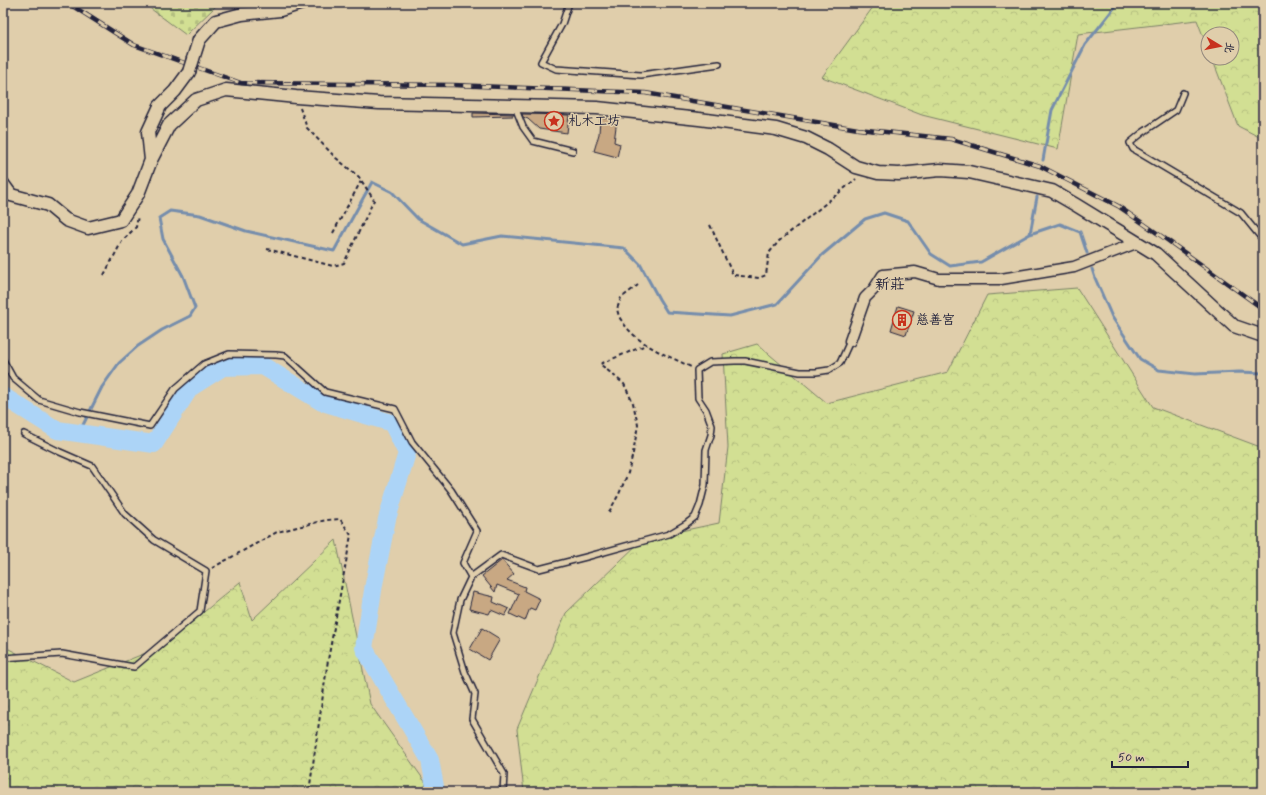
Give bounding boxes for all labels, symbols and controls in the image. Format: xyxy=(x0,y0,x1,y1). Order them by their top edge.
north arrow xyxy=(1200,26,1240,66)
text: 北 xyxy=(1221,41,1237,54)
place icon: 札木工坊 xyxy=(543,110,565,132)
place label: 札木工坊 xyxy=(568,113,620,130)
district label: 新莊 xyxy=(875,275,905,295)
building icon: 慈善宮 xyxy=(891,309,913,331)
place label: 慈善宮 xyxy=(916,312,955,329)
scale bar xyxy=(1112,743,1188,769)
text: 50 m xyxy=(1118,750,1145,766)

